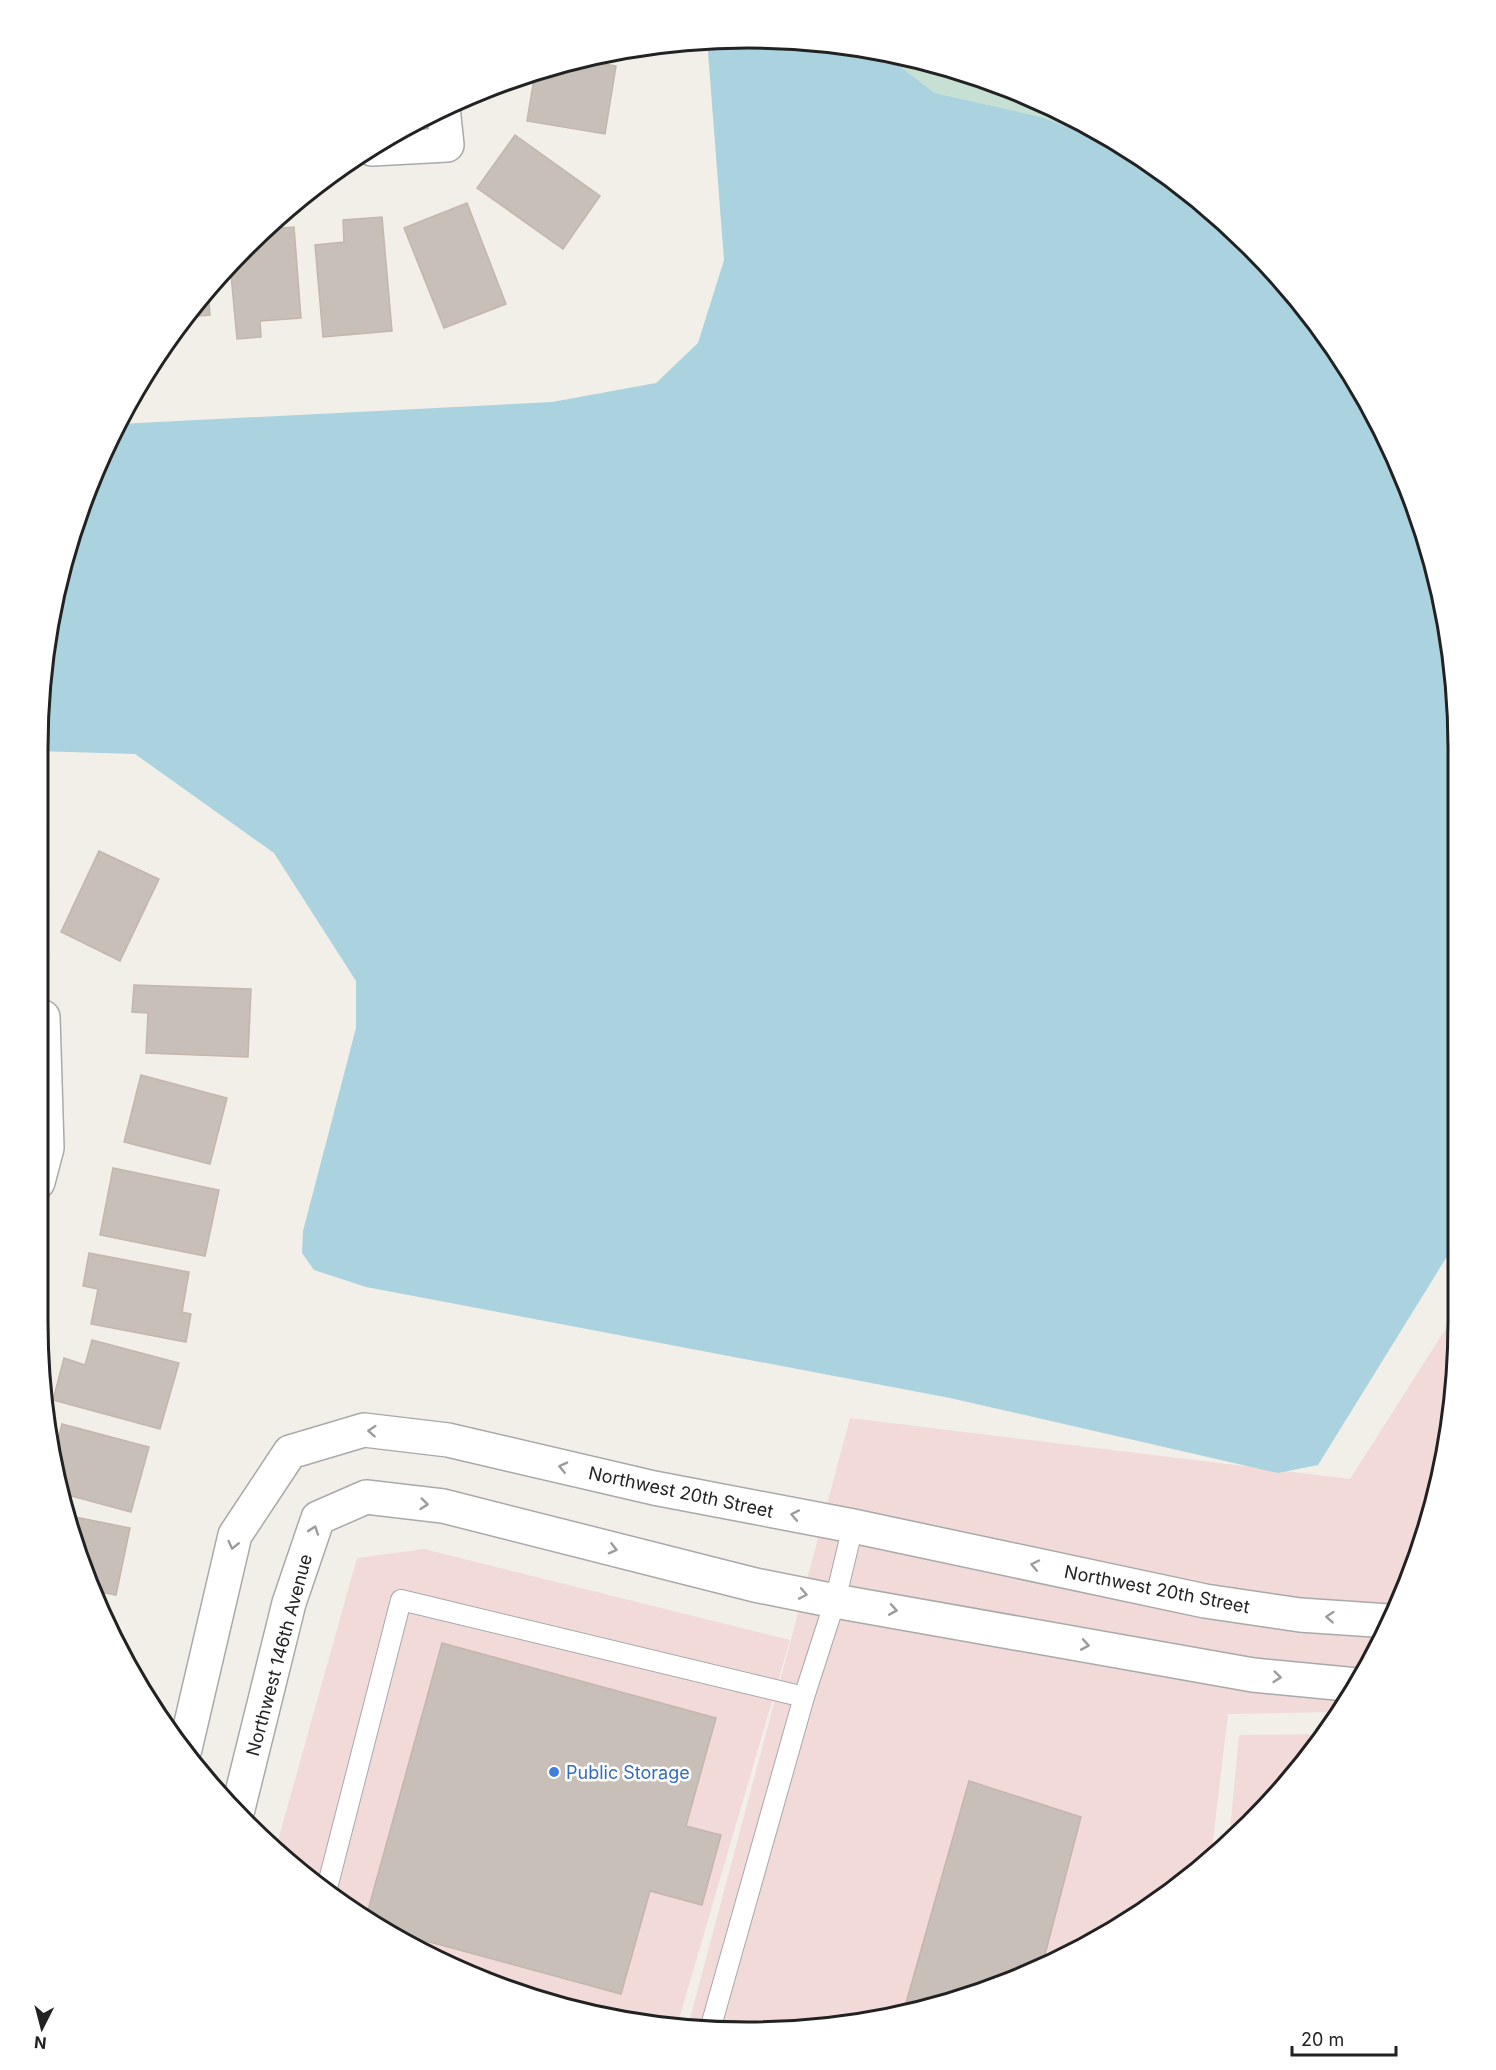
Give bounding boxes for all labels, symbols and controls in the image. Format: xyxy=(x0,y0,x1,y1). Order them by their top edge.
one-way arrow xyxy=(367,1425,376,1438)
one-way arrow xyxy=(558,1461,568,1474)
street label: Northwest 20th Street xyxy=(587,1462,775,1522)
one-way arrow xyxy=(419,1497,428,1510)
one-way arrow xyxy=(791,1509,801,1522)
one-way arrow xyxy=(306,1525,319,1536)
one-way arrow xyxy=(228,1540,241,1550)
one-way arrow xyxy=(608,1542,618,1554)
street label: Northwest 146th Avenue xyxy=(242,1552,316,1758)
one-way arrow xyxy=(1030,1559,1040,1572)
street label: Northwest 20th Street xyxy=(1063,1561,1252,1617)
one-way arrow xyxy=(798,1587,808,1600)
one-way arrow xyxy=(888,1604,898,1616)
one-way arrow xyxy=(1326,1611,1335,1624)
one-way arrow xyxy=(1080,1638,1090,1650)
one-way arrow xyxy=(1273,1670,1282,1683)
place label: Public Storage xyxy=(566,1762,690,1783)
marker: Public Storage xyxy=(547,1765,561,1779)
north arrow xyxy=(12,1998,72,2058)
scale bar xyxy=(1292,2019,1396,2057)
text: 20 m xyxy=(1301,2029,1344,2050)
text: N xyxy=(33,2032,48,2054)

